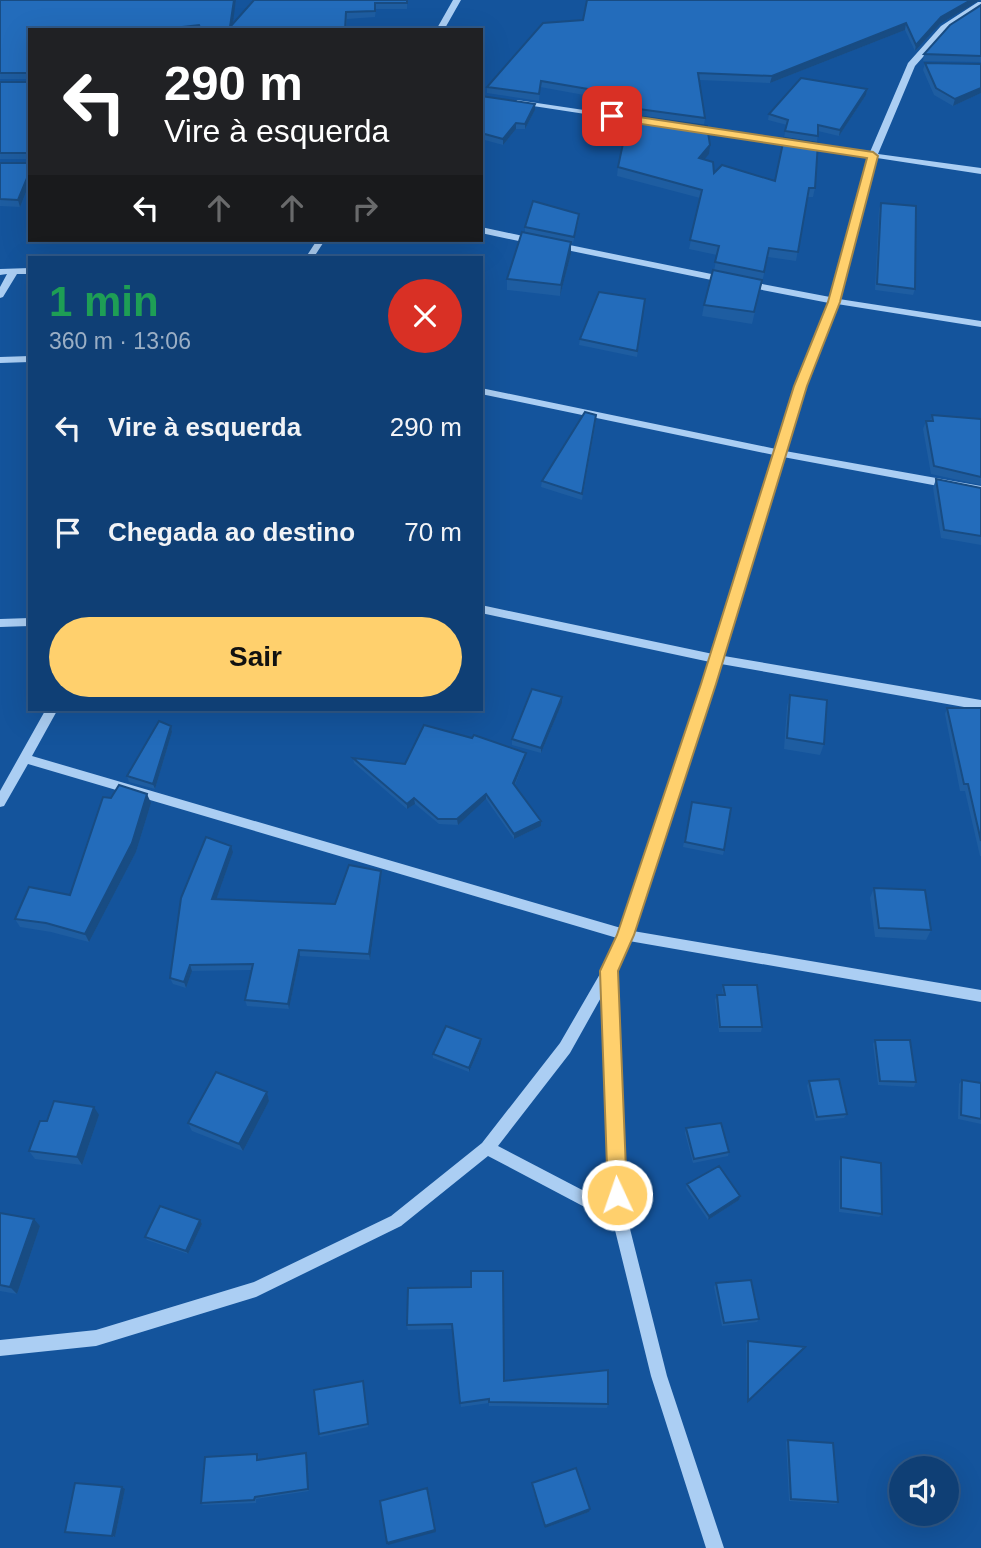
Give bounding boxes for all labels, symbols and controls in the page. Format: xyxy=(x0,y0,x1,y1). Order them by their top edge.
icon: left xyxy=(49,56,140,147)
text: 290 m xyxy=(164,56,303,110)
pin xyxy=(582,86,642,146)
icon: arrive xyxy=(593,97,631,135)
text: Vire à esquerda xyxy=(164,113,389,149)
icon: left xyxy=(127,189,165,227)
icon: ahead xyxy=(200,189,238,227)
icon: ahead xyxy=(273,189,311,227)
icon: right xyxy=(346,189,384,227)
text: 1 min xyxy=(49,278,159,325)
button: close xyxy=(388,279,462,353)
text: 360 m · 13:06 xyxy=(49,328,191,354)
icon: left xyxy=(49,409,87,447)
text: Vire à esquerda xyxy=(108,412,301,442)
text: 290 m xyxy=(390,412,462,442)
icon: arrive xyxy=(49,514,87,552)
text: Chegada ao destino xyxy=(108,517,355,547)
text: 70 m xyxy=(404,517,462,547)
button: Sair xyxy=(49,617,462,697)
position arrow xyxy=(580,1158,654,1232)
map controls xyxy=(889,1456,959,1526)
button: sound xyxy=(889,1456,959,1526)

